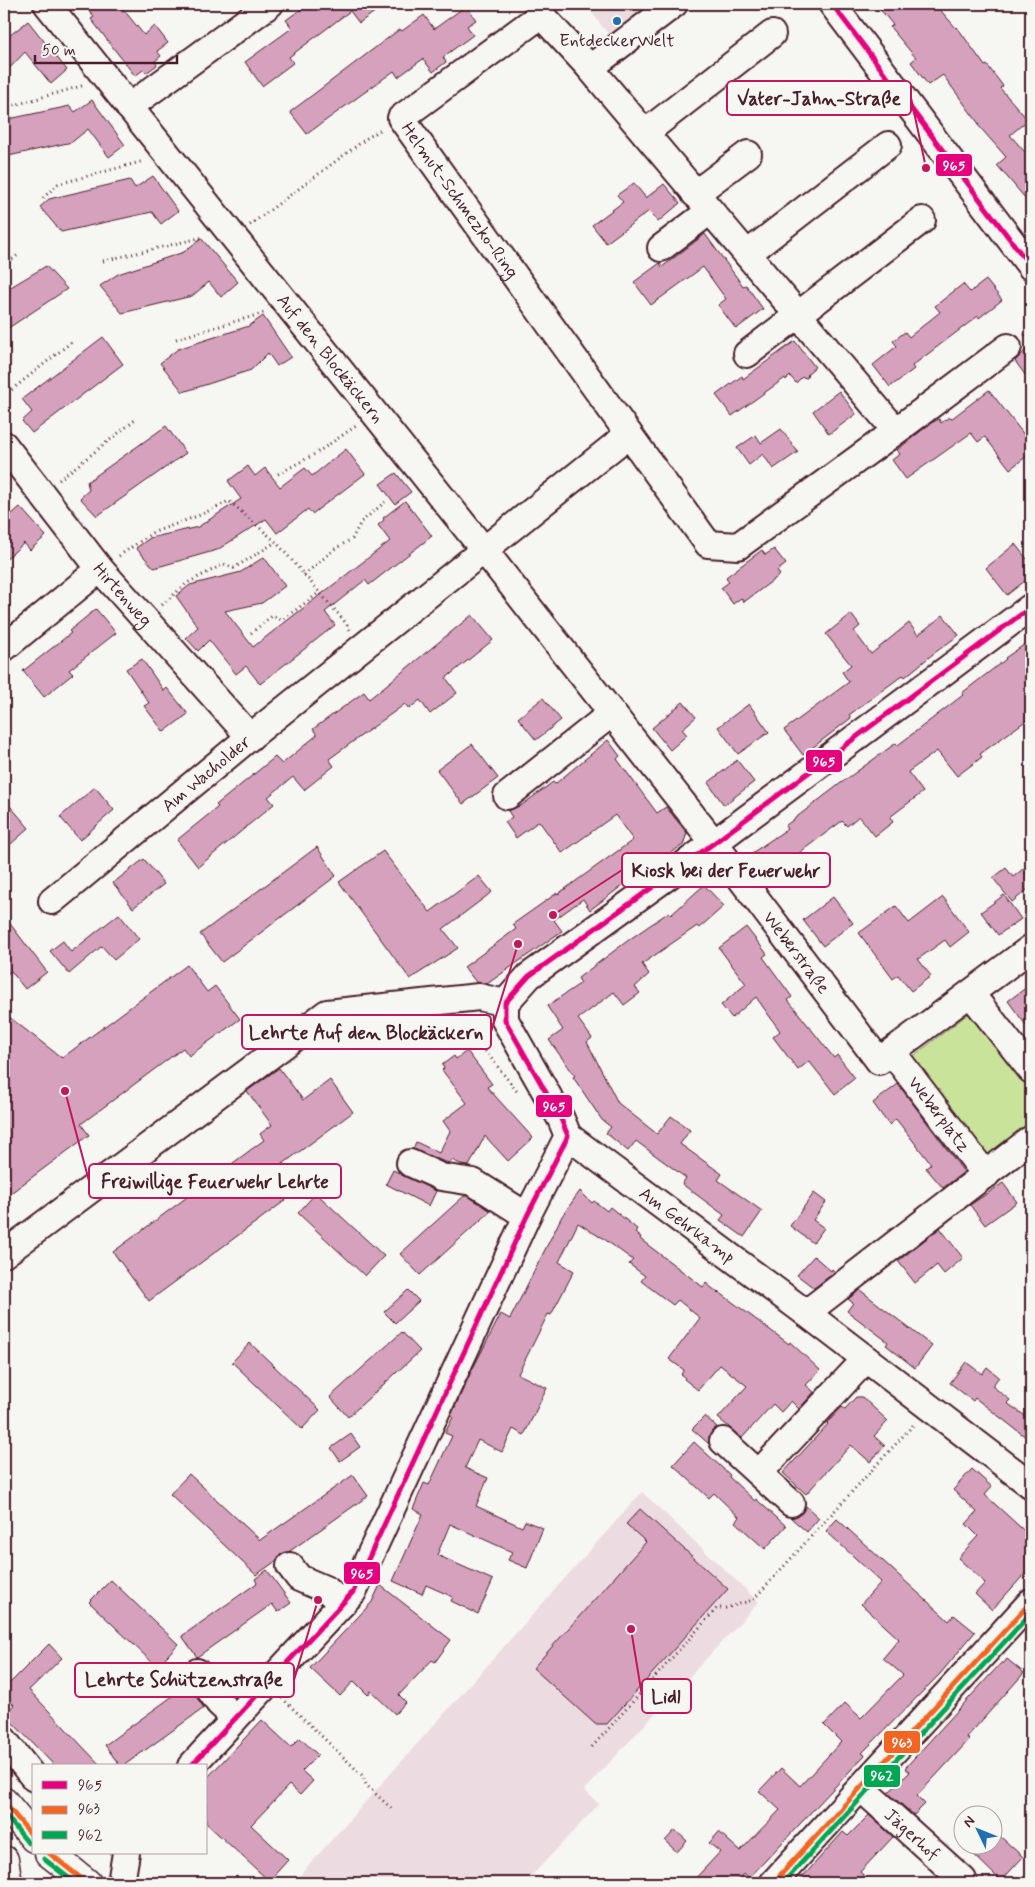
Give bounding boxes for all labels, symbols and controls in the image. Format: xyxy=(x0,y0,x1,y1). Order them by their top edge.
marker: EntdeckerWelt xyxy=(611,15,623,27)
place label: EntdeckerWelt xyxy=(559,29,675,53)
scale bar xyxy=(35,32,178,64)
text: 50 m xyxy=(42,41,76,61)
callout: Vater-Jahn-Straße xyxy=(727,81,911,115)
text: Vater-Jahn-Straße xyxy=(737,87,901,112)
street label: Helmut-Schmezko-Ring xyxy=(395,118,524,284)
line badge: 965 xyxy=(935,153,973,177)
text: 965 xyxy=(943,157,965,175)
street label: Auf den Blockäckern xyxy=(271,289,389,429)
street label: Hirtenweg xyxy=(87,558,157,633)
street label: Am Wacholder xyxy=(157,730,257,818)
line badge: 965 xyxy=(805,749,843,773)
text: 965 xyxy=(813,753,835,771)
callout: Kiosk bei der Feuerwehr xyxy=(622,853,830,887)
text: Kiosk bei der Feuerwehr xyxy=(631,859,821,884)
street label: Weberstraße xyxy=(757,907,835,999)
callout: Lehrte Auf den Blockäckern xyxy=(242,1015,491,1049)
text: Lehrte Auf den Blockäckern xyxy=(249,1021,484,1046)
street label: Weberplatz xyxy=(902,1072,975,1158)
line badge: 965 xyxy=(535,1094,573,1118)
text: 965 xyxy=(543,1098,565,1116)
callout: Freiwillige Feuerwehr Lehrte xyxy=(89,1164,341,1198)
text: Freiwillige Feuerwehr Lehrte xyxy=(101,1170,329,1196)
street label: Am Gehrkamp xyxy=(634,1182,740,1270)
line badge: 965 xyxy=(343,1561,381,1585)
text: 965 xyxy=(351,1565,373,1583)
callout: Lehrte Schützenstraße xyxy=(75,1663,294,1697)
text: Lehrte Schützenstraße xyxy=(85,1668,284,1693)
callout: Lidl xyxy=(642,1679,691,1713)
text: Lidl xyxy=(651,1685,681,1710)
line badge: 963 xyxy=(883,1730,921,1754)
text: 963 xyxy=(892,1734,912,1752)
legend xyxy=(32,1764,208,1854)
line badge: 962 xyxy=(863,1764,901,1788)
text: 962 xyxy=(871,1767,894,1785)
text: 965 xyxy=(78,1776,102,1796)
text: 963 xyxy=(78,1800,100,1820)
street label: Jägerhof xyxy=(878,1803,945,1867)
north arrow xyxy=(952,1804,1002,1854)
text: N xyxy=(959,1812,979,1831)
text: 962 xyxy=(78,1826,103,1846)

